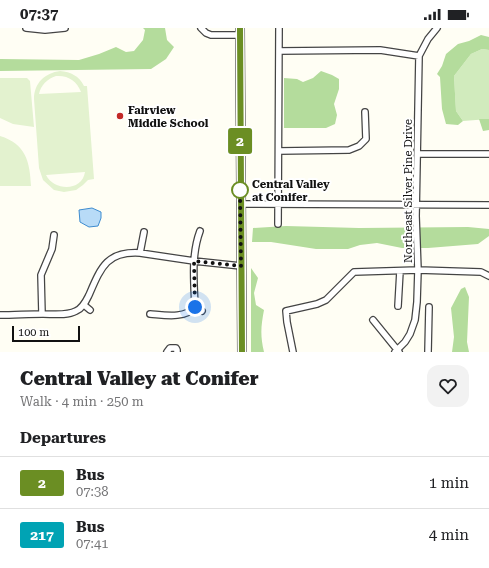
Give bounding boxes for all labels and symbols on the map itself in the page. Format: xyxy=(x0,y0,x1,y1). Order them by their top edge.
place label: Fairview Middle School xyxy=(128,104,209,130)
marker: Fairview Middle School xyxy=(115,111,125,121)
street label: Northeast Silver Pine Drive xyxy=(402,119,415,263)
line badge: 2 xyxy=(227,128,253,154)
place label: Central Valley at Conifer xyxy=(252,178,330,204)
marker: Central Valley at Conifer xyxy=(231,181,249,199)
your location xyxy=(185,297,205,317)
scale bar xyxy=(12,324,80,343)

